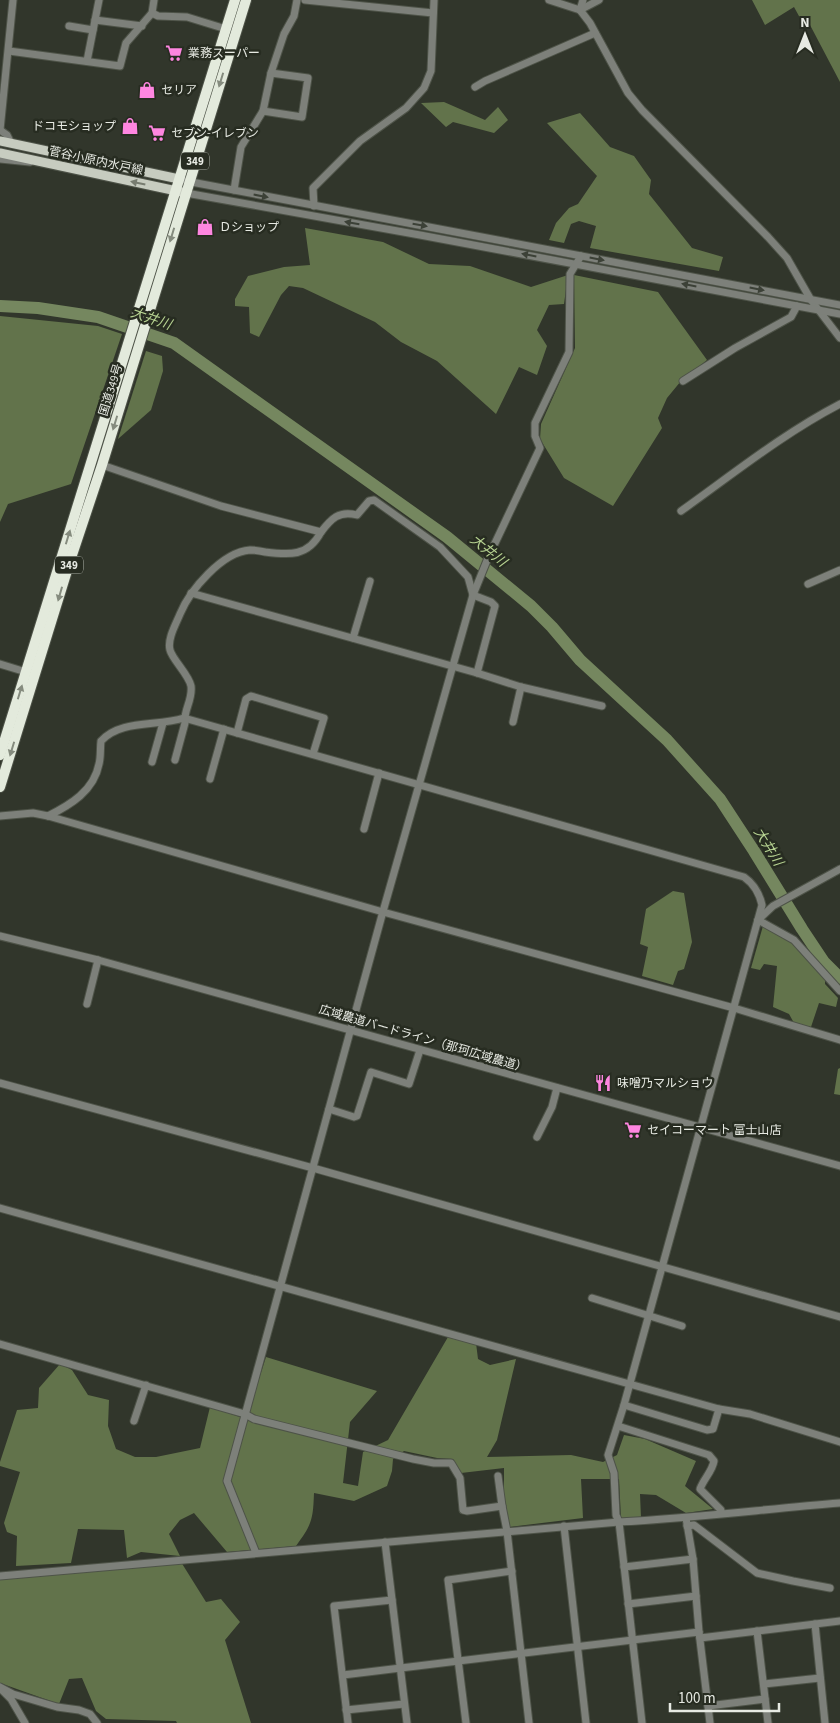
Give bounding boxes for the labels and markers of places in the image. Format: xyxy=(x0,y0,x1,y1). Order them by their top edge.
supermarket icon: 業務スーパー xyxy=(164,43,184,63)
place label: 業務スーパー xyxy=(188,45,260,62)
shop icon: セリア xyxy=(137,80,157,100)
place label: セリア xyxy=(161,82,197,99)
shop icon: ドコモショップ xyxy=(120,116,140,136)
place label: ドコモショップ xyxy=(32,118,116,135)
supermarket icon: セブン-イレブン xyxy=(147,123,167,143)
place label: セブン-イレブン xyxy=(171,125,259,142)
shop icon: Ｄショップ xyxy=(195,217,215,237)
place label: Ｄショップ xyxy=(219,219,279,236)
restaurant icon: 味噌乃マルショウ xyxy=(593,1073,613,1093)
place label: 味噌乃マルショウ xyxy=(617,1075,713,1092)
supermarket icon: セイコーマート 富士山店 xyxy=(623,1120,643,1140)
place label: セイコーマート 富士山店 xyxy=(647,1122,781,1139)

